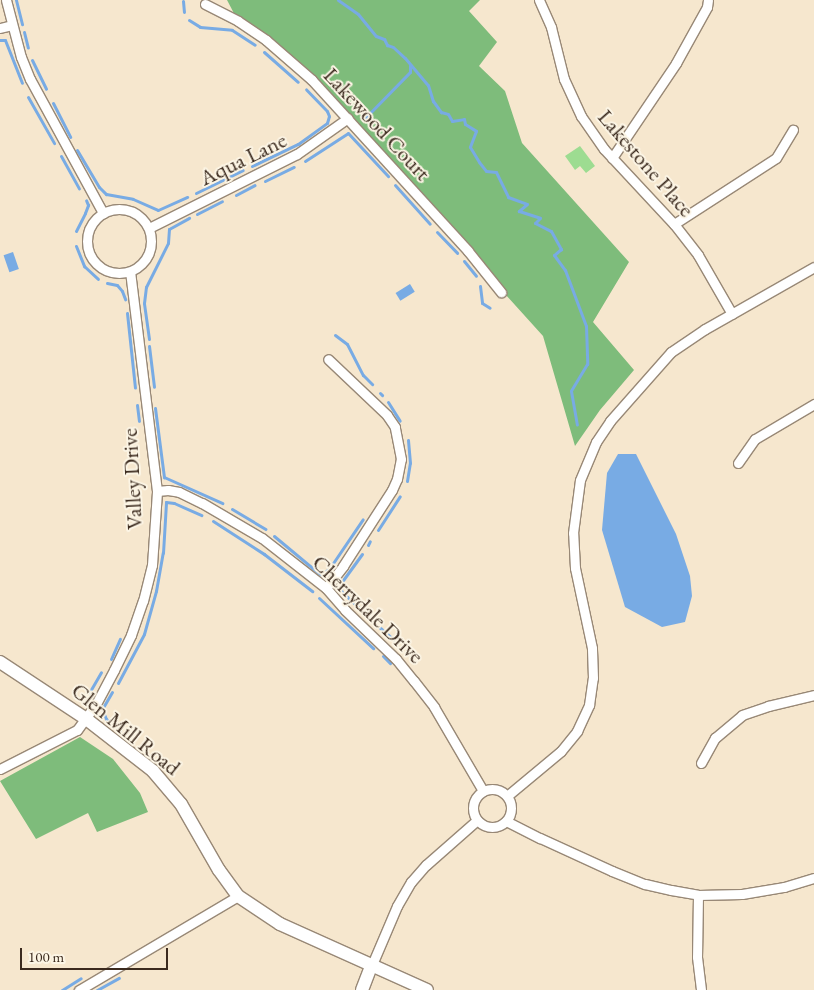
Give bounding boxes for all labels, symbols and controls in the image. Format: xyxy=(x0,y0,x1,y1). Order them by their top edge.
street label: Lakewood Court xyxy=(318,62,436,186)
street label: Lakestone Place xyxy=(592,104,700,222)
street label: Aqua Lane xyxy=(195,127,291,191)
street label: Valley Drive xyxy=(116,428,148,530)
street label: Cherrydale Drive xyxy=(307,549,429,669)
street label: Glen Mill Road xyxy=(66,677,186,781)
scale bar xyxy=(22,938,170,970)
text: 100 m xyxy=(28,947,64,966)

